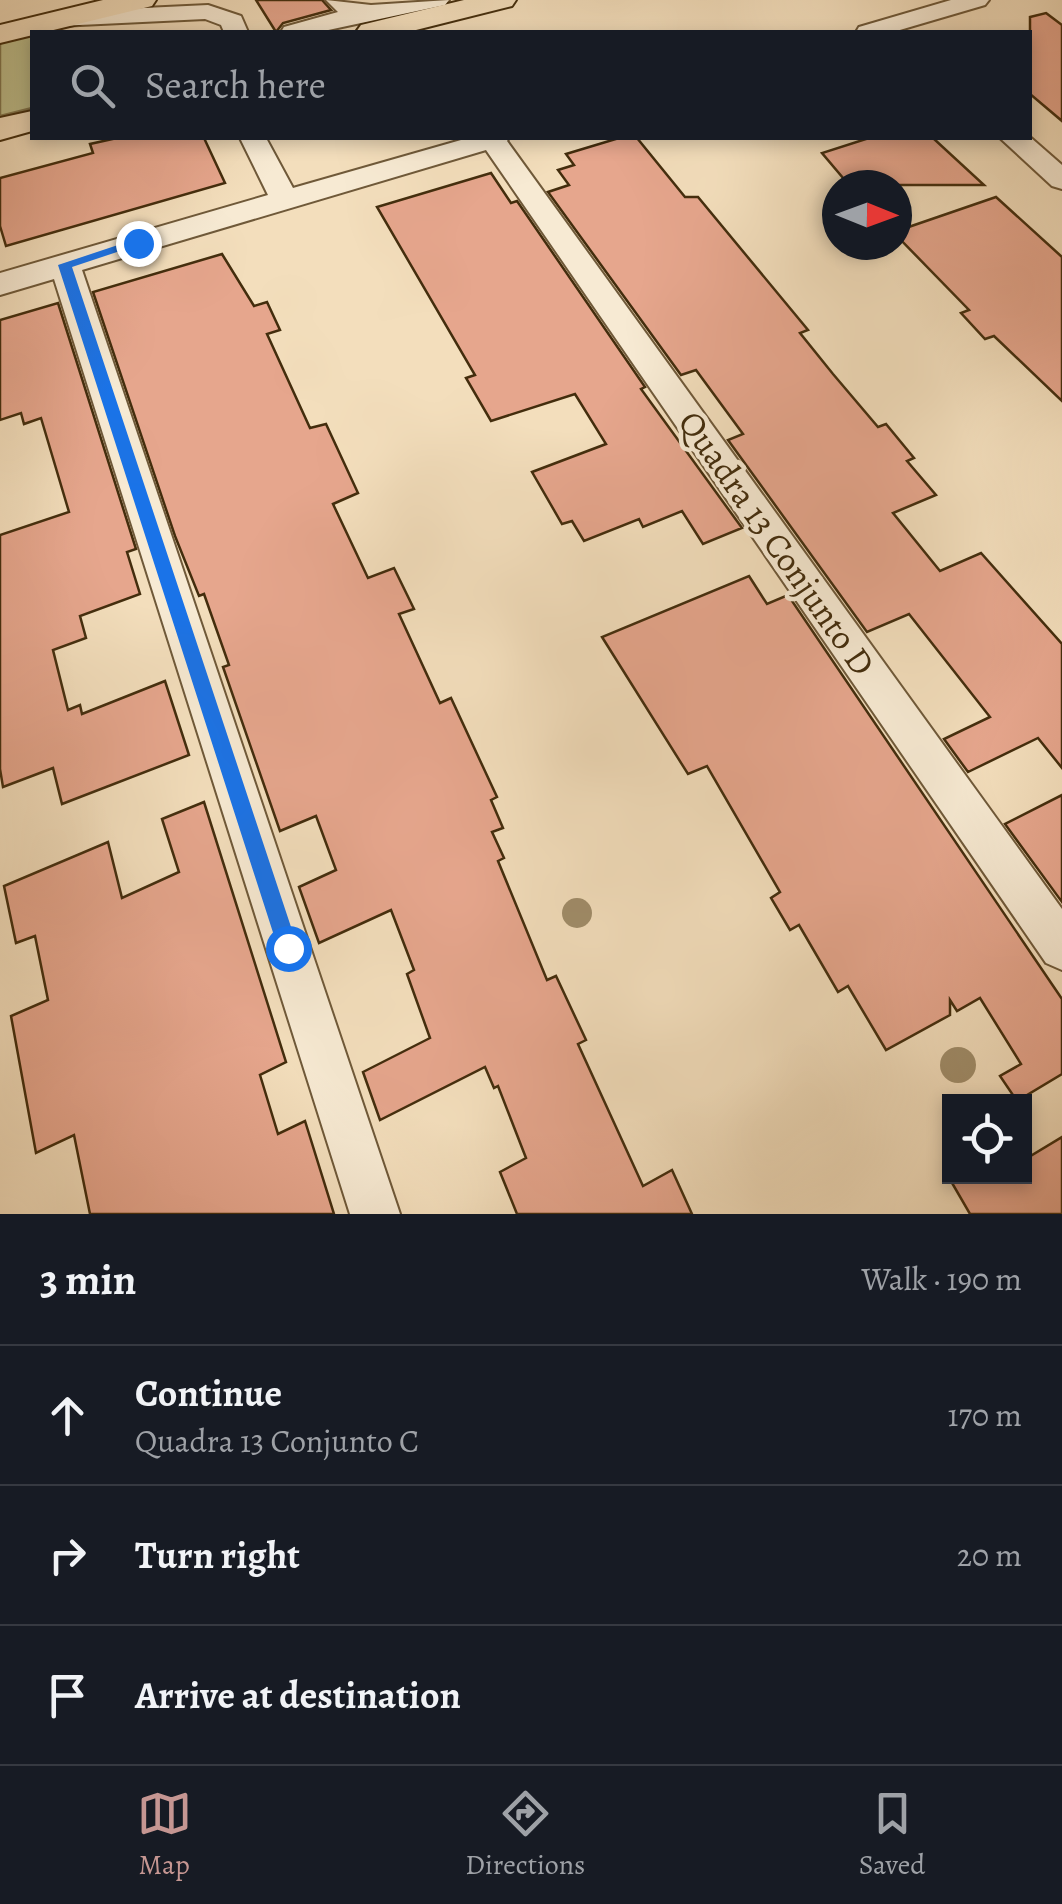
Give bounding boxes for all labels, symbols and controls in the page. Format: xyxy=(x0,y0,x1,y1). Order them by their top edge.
search box xyxy=(30,30,1032,140)
icon: search xyxy=(65,58,120,113)
text: Search here xyxy=(145,59,326,111)
north arrow xyxy=(822,170,912,260)
route end xyxy=(116,221,162,267)
street label: Quadra 13 Conjunto D xyxy=(667,401,887,685)
route start xyxy=(266,926,312,972)
map controls xyxy=(942,1094,1032,1184)
button: locate xyxy=(942,1094,1032,1184)
text: 3 min xyxy=(40,1251,136,1308)
text: Walk · 190 m xyxy=(862,1257,1022,1301)
text: Continue xyxy=(135,1367,282,1419)
icon: ahead xyxy=(40,1388,95,1443)
text: 170 m xyxy=(948,1393,1022,1437)
text: Quadra 13 Conjunto C xyxy=(135,1419,419,1463)
icon: right xyxy=(40,1528,95,1583)
text: Turn right xyxy=(135,1529,300,1581)
text: 20 m xyxy=(957,1533,1022,1577)
icon: arrive xyxy=(40,1668,95,1723)
text: Arrive at destination xyxy=(135,1669,461,1721)
tab: Map xyxy=(137,1786,192,1884)
tab: Directions xyxy=(465,1786,585,1884)
tab: Saved xyxy=(859,1786,925,1884)

